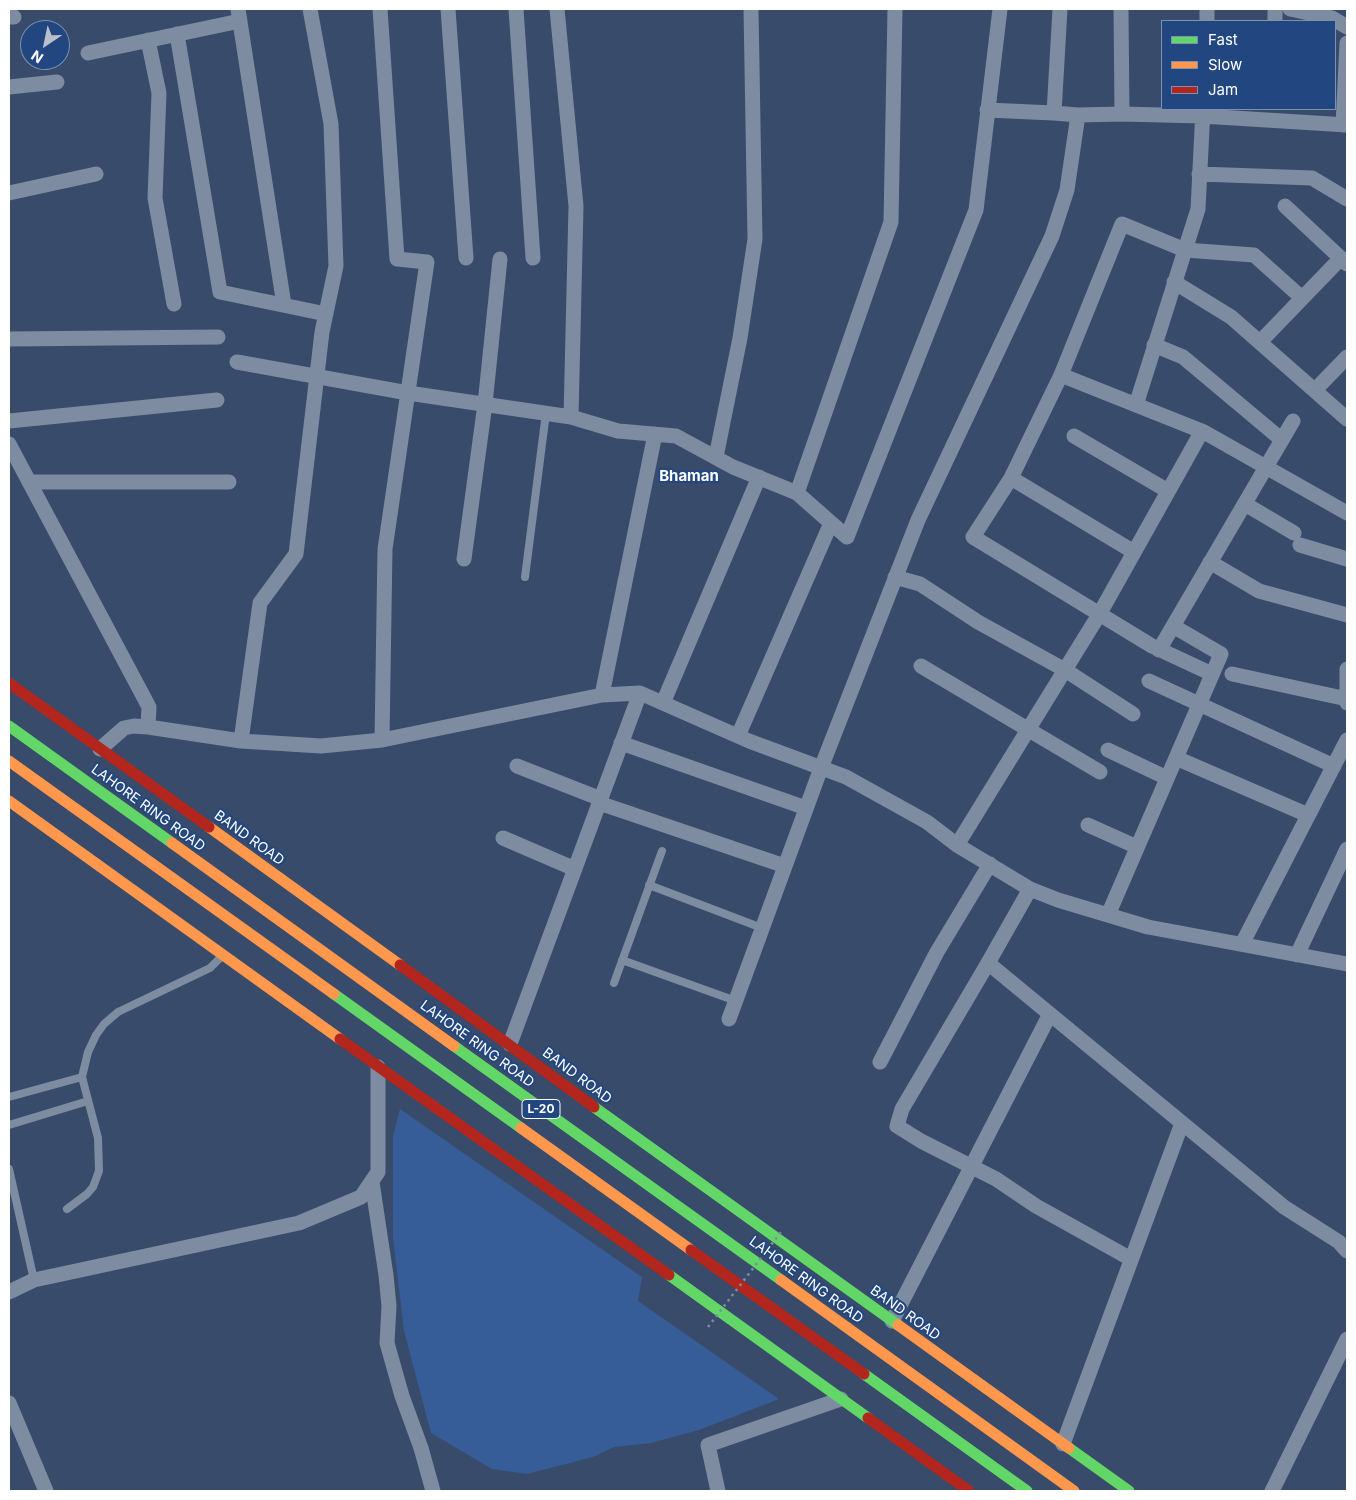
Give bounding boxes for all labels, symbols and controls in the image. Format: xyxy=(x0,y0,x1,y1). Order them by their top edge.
north arrow xyxy=(20,20,70,70)
legend xyxy=(1161,20,1336,110)
text: Fast xyxy=(1208,30,1238,49)
text: N xyxy=(28,47,46,67)
text: Slow xyxy=(1208,55,1242,74)
text: Jam xyxy=(1208,80,1238,99)
district label: Bhaman xyxy=(659,467,719,485)
street label: LAHORE RING ROAD xyxy=(88,761,208,855)
street label: BAND ROAD xyxy=(211,807,287,869)
street label: LAHORE RING ROAD xyxy=(417,997,537,1091)
street label: BAND ROAD xyxy=(539,1044,615,1108)
road number: L-20 xyxy=(522,1100,560,1118)
street label: LAHORE RING ROAD xyxy=(746,1233,866,1327)
street label: BAND ROAD xyxy=(867,1282,943,1344)

